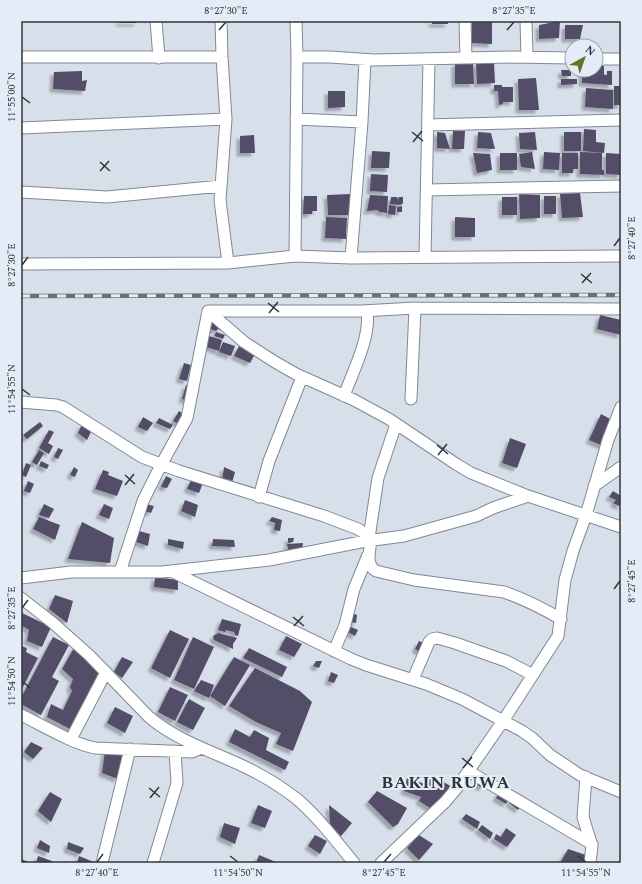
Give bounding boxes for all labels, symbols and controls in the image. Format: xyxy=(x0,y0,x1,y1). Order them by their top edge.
text: 8°27'30"E xyxy=(204,3,248,19)
text: 8°27'35"E xyxy=(492,3,536,19)
north arrow xyxy=(564,38,604,78)
text: N xyxy=(581,41,599,60)
text: 11°55'00"N xyxy=(4,72,20,122)
text: 8°27'40"E xyxy=(624,216,640,260)
text: 8°27'30"E xyxy=(4,243,20,287)
text: 11°54'55"N xyxy=(4,364,20,414)
text: 8°27'45"E xyxy=(624,559,640,603)
text: 8°27'35"E xyxy=(4,586,20,630)
text: 11°54'50"N xyxy=(4,656,20,706)
district label: BAKIN RUWA xyxy=(381,770,511,796)
text: 8°27'40"E xyxy=(75,865,119,881)
text: 11°54'50"N xyxy=(213,865,263,881)
text: 8°27'45"E xyxy=(362,865,406,881)
text: 11°54'55"N xyxy=(561,865,611,881)

